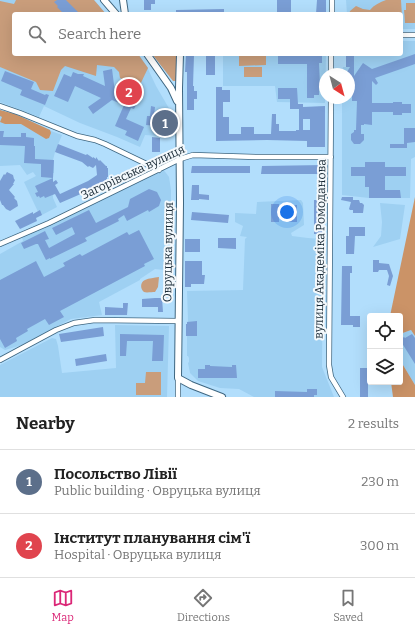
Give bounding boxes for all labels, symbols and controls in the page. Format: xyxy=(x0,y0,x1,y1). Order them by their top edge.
search box xyxy=(12,12,403,56)
icon: search xyxy=(26,23,48,45)
text: Search here xyxy=(58,25,141,43)
north arrow xyxy=(319,68,355,104)
pin: 2 xyxy=(116,77,142,107)
pin: 1 xyxy=(152,108,178,138)
street label: Загорівська вулиця xyxy=(79,142,187,202)
street label: вулиця Академіка Ромоданова xyxy=(311,159,329,339)
street label: Овруцька вулиця xyxy=(160,201,176,302)
your location xyxy=(277,202,297,222)
map controls xyxy=(367,313,403,385)
button: locate xyxy=(367,313,403,349)
button: layers xyxy=(367,349,403,385)
text: Nearby xyxy=(16,413,75,434)
text: 2 results xyxy=(348,416,399,431)
text: Посольство Лівії xyxy=(54,465,177,483)
text: 1 xyxy=(26,474,32,489)
text: 230 m xyxy=(361,474,399,489)
text: Public building · Овруцька вулиця xyxy=(54,483,261,498)
text: Інститут планування сім'ї xyxy=(54,529,250,547)
text: 2 xyxy=(25,538,33,553)
text: 300 m xyxy=(360,538,399,553)
text: Hospital · Овруцька вулиця xyxy=(54,547,221,562)
tab: Map xyxy=(52,587,74,624)
tab: Directions xyxy=(177,587,230,624)
tab: Saved xyxy=(333,587,363,624)

